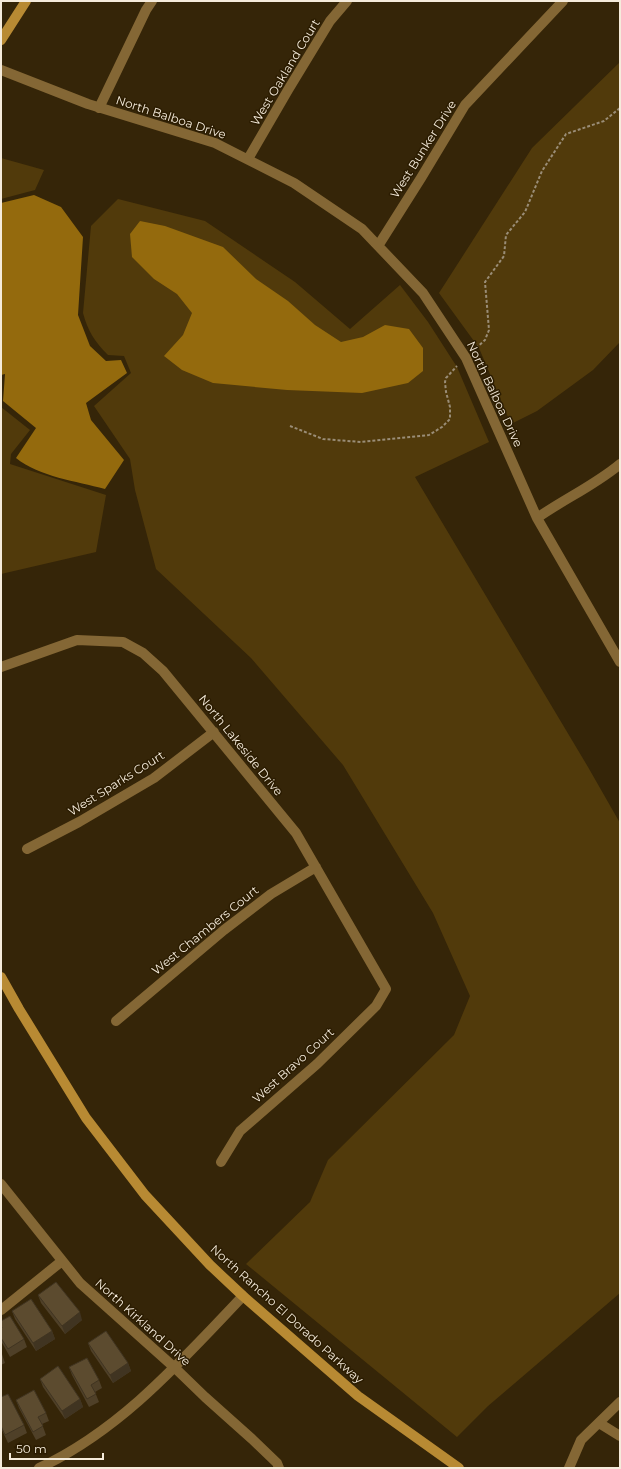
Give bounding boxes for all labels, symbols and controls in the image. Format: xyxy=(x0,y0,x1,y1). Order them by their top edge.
street label: West Oakland Court xyxy=(247,16,323,128)
street label: North Balboa Drive xyxy=(114,92,228,142)
street label: West Bunker Drive xyxy=(387,97,459,201)
street label: North Balboa Drive xyxy=(464,339,526,449)
street label: North Lakeside Drive xyxy=(196,691,286,799)
street label: West Sparks Court xyxy=(65,747,167,819)
street label: West Chambers Court xyxy=(149,882,262,978)
street label: West Bravo Court xyxy=(249,1024,337,1106)
street label: North Rancho El Dorado Parkway xyxy=(207,1241,367,1387)
street label: North Kirkland Drive xyxy=(92,1275,194,1369)
scale bar xyxy=(10,1435,103,1461)
text: 50 m xyxy=(16,1441,47,1456)

